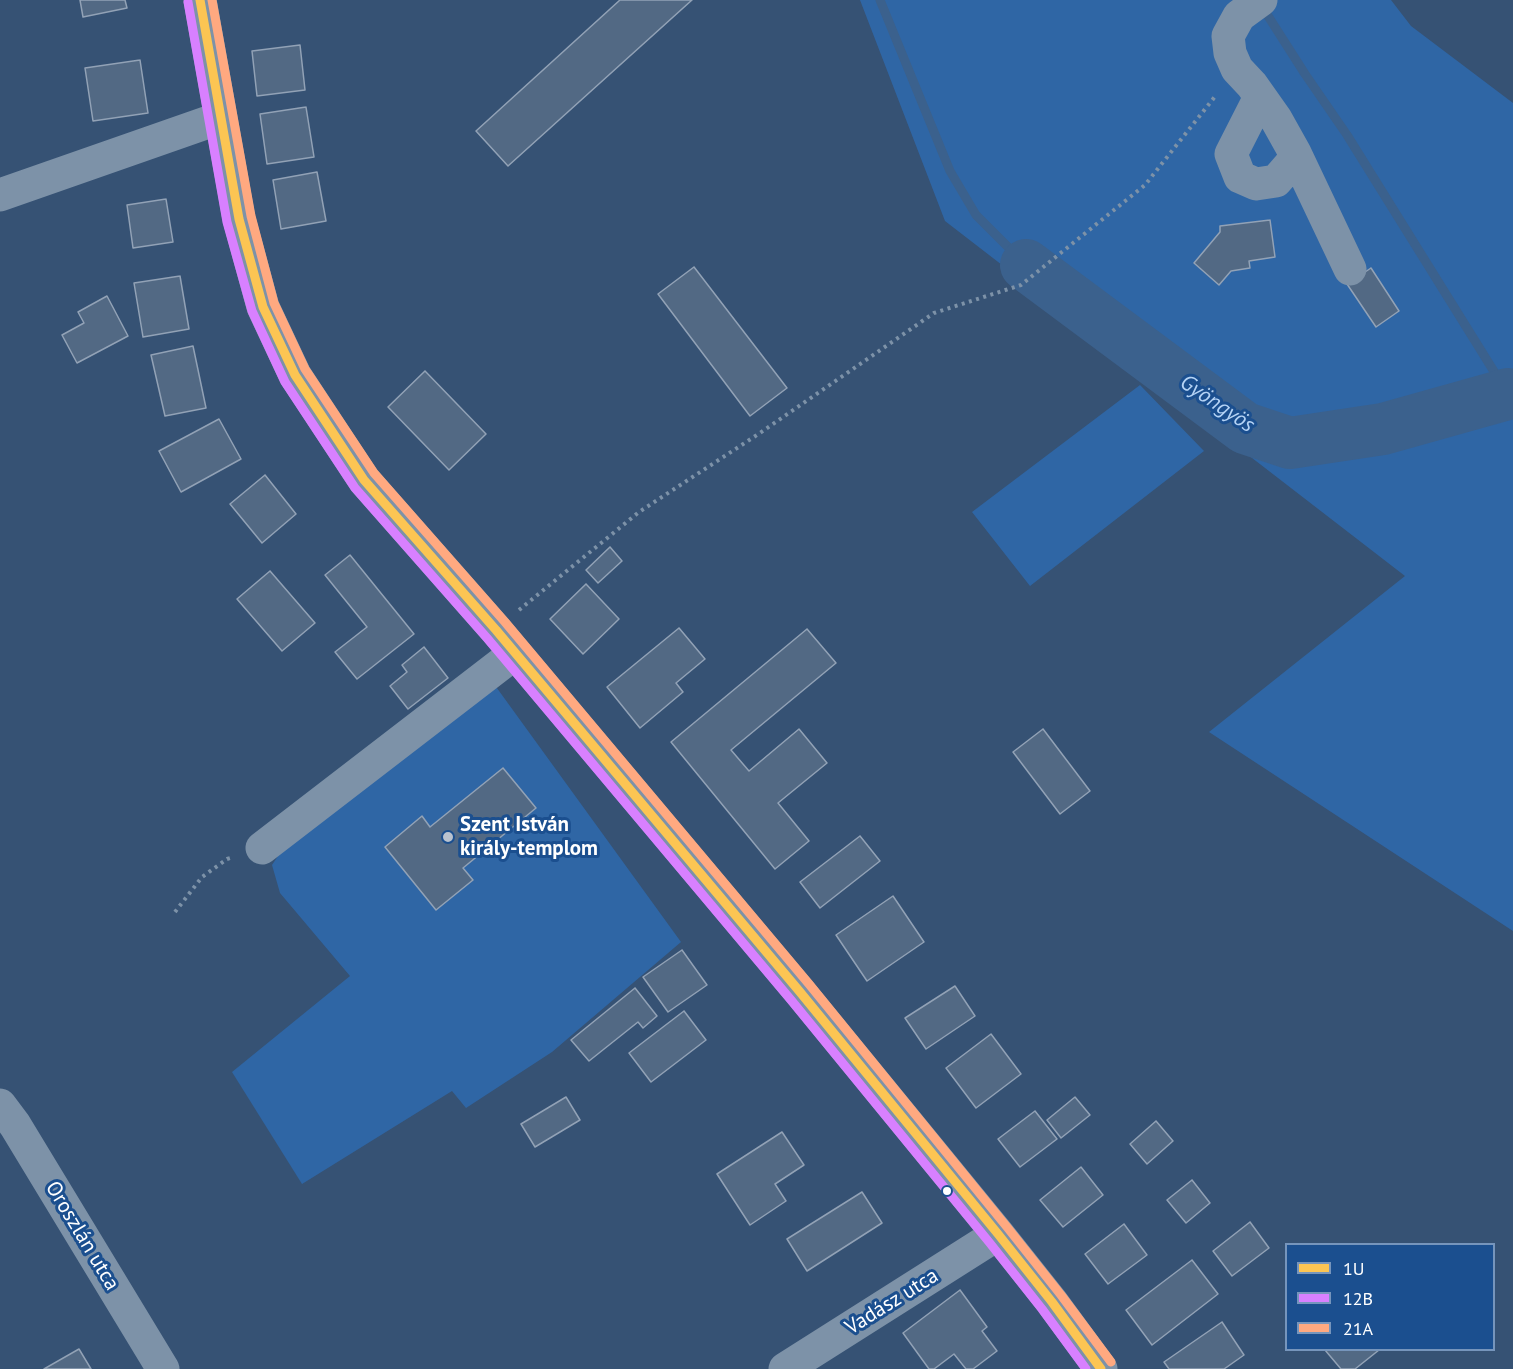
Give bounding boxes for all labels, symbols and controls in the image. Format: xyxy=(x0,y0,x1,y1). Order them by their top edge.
water label: Gyöngyös xyxy=(1175,369,1259,439)
place label: Szent István király-templom xyxy=(460,812,598,862)
marker: Szent István király-templom xyxy=(441,830,455,844)
street label: Oroszlán utca xyxy=(40,1177,124,1295)
unlabelled marker xyxy=(941,1185,953,1197)
legend xyxy=(1285,1243,1495,1351)
text: 1U xyxy=(1343,1257,1365,1280)
street label: Vadász utca xyxy=(841,1264,943,1340)
text: 12B xyxy=(1343,1287,1373,1310)
text: 21A xyxy=(1343,1317,1373,1340)

